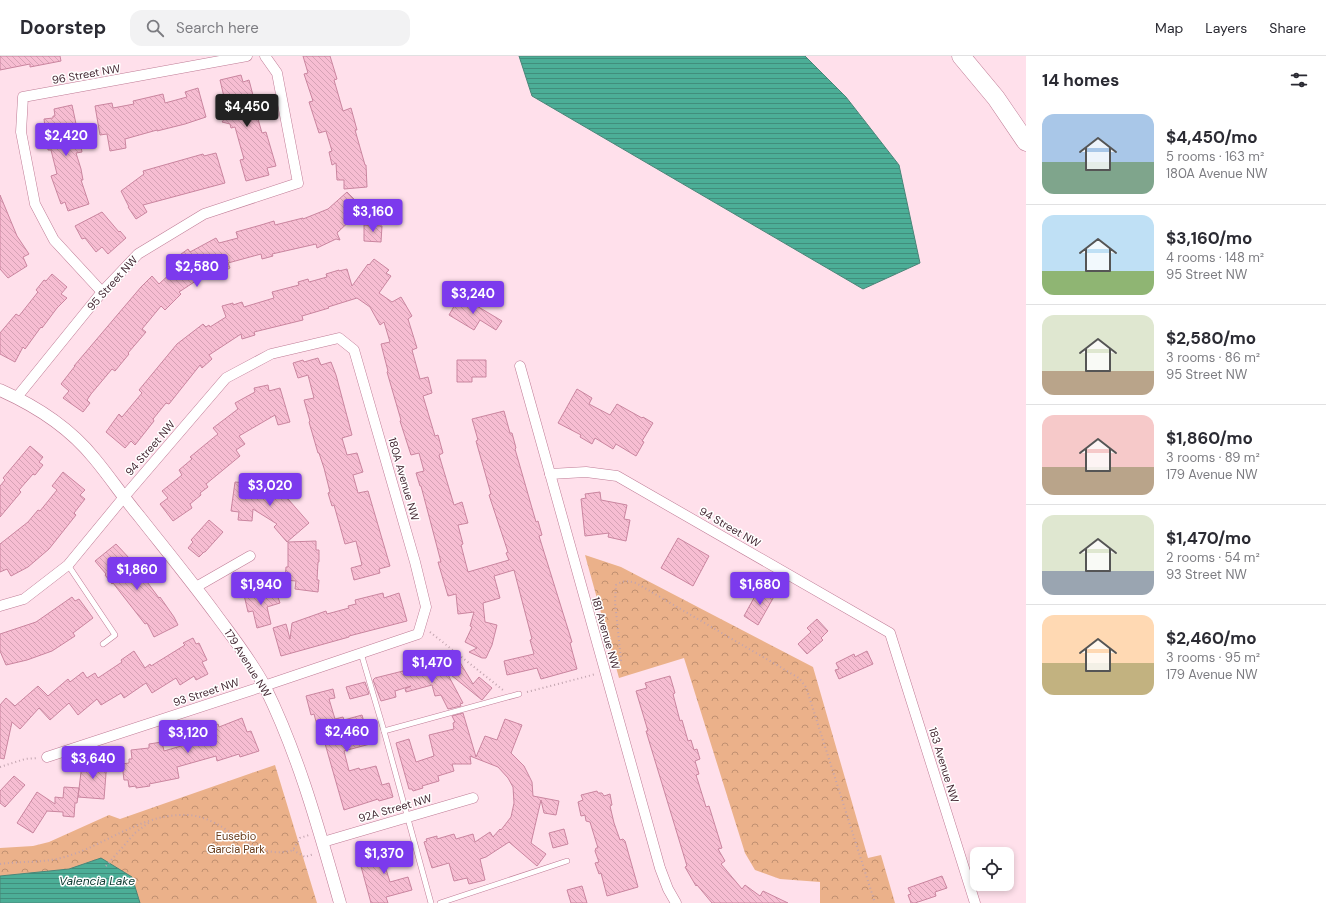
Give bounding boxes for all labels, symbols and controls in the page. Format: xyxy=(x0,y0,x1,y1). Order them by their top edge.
search box xyxy=(130,10,410,46)
text: Doorstep xyxy=(20,15,106,40)
icon: search xyxy=(144,17,166,39)
text: Search here xyxy=(176,18,259,38)
text: Map xyxy=(1155,19,1183,37)
text: Layers xyxy=(1205,19,1247,37)
text: Share xyxy=(1269,19,1306,37)
street label: 96 Street NW xyxy=(51,61,122,87)
text: 14 homes xyxy=(1042,69,1119,91)
icon: filters xyxy=(1288,69,1310,91)
pin: $4,450 xyxy=(214,94,280,128)
text: $4,450 xyxy=(224,98,270,115)
pin: $2,420 xyxy=(33,123,99,157)
text: $4,450/mo xyxy=(1166,126,1258,148)
text: $2,420 xyxy=(44,127,88,144)
icon: home xyxy=(1074,130,1122,178)
text: 5 rooms · 163 m² xyxy=(1166,148,1264,165)
text: 180A Avenue NW xyxy=(1166,165,1268,182)
pin: $3,160 xyxy=(340,199,406,233)
text: $3,160 xyxy=(352,203,394,220)
text: $3,160/mo xyxy=(1166,227,1252,249)
icon: home xyxy=(1074,231,1122,279)
text: 4 rooms · 148 m² xyxy=(1166,249,1264,266)
street label: 95 Street NW xyxy=(84,252,140,313)
pin: $2,580 xyxy=(164,254,230,288)
text: $2,580 xyxy=(175,258,219,275)
text: 95 Street NW xyxy=(1166,266,1247,283)
pin: $3,240 xyxy=(440,281,506,315)
text: $3,240 xyxy=(451,285,495,302)
text: $2,580/mo xyxy=(1166,327,1256,349)
icon: home xyxy=(1074,331,1122,379)
text: 3 rooms · 86 m² xyxy=(1166,349,1260,366)
text: 95 Street NW xyxy=(1166,366,1247,383)
street label: 94 Street NW xyxy=(122,417,178,479)
text: $1,860/mo xyxy=(1166,427,1253,449)
icon: home xyxy=(1074,431,1122,479)
street label: 180A Avenue NW xyxy=(385,436,423,523)
text: 3 rooms · 89 m² xyxy=(1166,449,1260,466)
text: 179 Avenue NW xyxy=(1166,466,1257,483)
pin: $3,020 xyxy=(237,473,303,507)
text: $3,020 xyxy=(248,477,292,494)
street label: 94 Street NW xyxy=(697,504,764,550)
text: $1,470/mo xyxy=(1166,527,1251,549)
icon: home xyxy=(1074,531,1122,579)
text: 2 rooms · 54 m² xyxy=(1166,549,1260,566)
pin: $1,860 xyxy=(104,557,170,591)
text: $1,860 xyxy=(116,561,158,578)
text: 93 Street NW xyxy=(1166,566,1247,583)
pin: $1,940 xyxy=(228,572,294,606)
pin: $1,680 xyxy=(727,572,793,606)
text: $1,940 xyxy=(240,576,282,593)
text: $1,680 xyxy=(739,576,781,593)
street label: 181 Avenue NW xyxy=(589,595,623,671)
street label: 179 Avenue NW xyxy=(222,626,275,700)
text: $2,460/mo xyxy=(1166,627,1257,649)
icon: home xyxy=(1074,631,1122,679)
text: 3 rooms · 95 m² xyxy=(1166,649,1260,666)
pin: $1,470 xyxy=(399,650,465,684)
text: $1,470 xyxy=(412,654,452,671)
text: 179 Avenue NW xyxy=(1166,666,1257,683)
street label: 93 Street NW xyxy=(171,675,241,709)
pin: $2,460 xyxy=(314,719,380,753)
pin: $3,120 xyxy=(155,720,221,754)
text: $2,460 xyxy=(325,723,369,740)
text: $3,120 xyxy=(168,724,208,741)
street label: 183 Avenue NW xyxy=(926,726,962,805)
pin: $3,640 xyxy=(60,746,126,780)
text: $3,640 xyxy=(71,750,115,767)
street label: 92A Street NW xyxy=(357,791,434,825)
park label: Eusebio Garcia Park xyxy=(207,829,265,856)
pin: $1,370 xyxy=(351,841,417,875)
text: $1,370 xyxy=(364,845,404,862)
map controls xyxy=(970,847,1014,891)
button: locate xyxy=(970,847,1014,891)
water label: Valencia Lake xyxy=(59,873,135,889)

